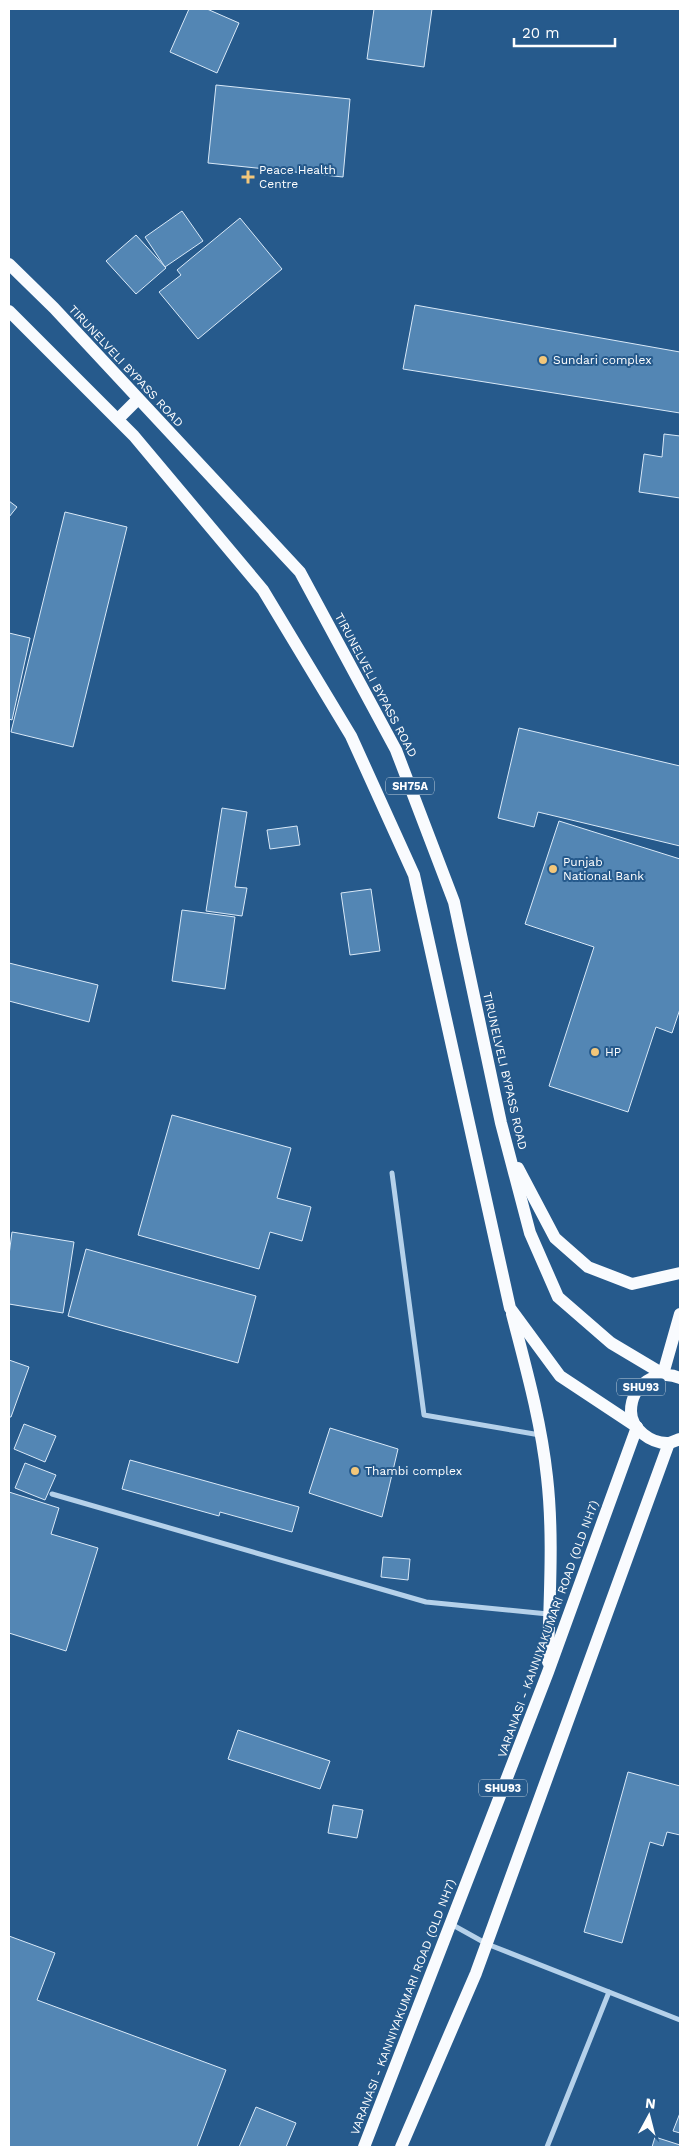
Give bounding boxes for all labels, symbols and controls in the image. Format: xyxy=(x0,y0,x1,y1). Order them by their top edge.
scale bar xyxy=(514,15,615,47)
text: 20 m xyxy=(522,24,560,42)
place label: Peace Health Centre xyxy=(259,163,336,191)
marker: Peace Health Centre xyxy=(241,170,255,184)
street label: TIRUNELVELI BYPASS ROAD xyxy=(66,302,186,430)
place label: Sundari complex xyxy=(553,353,652,367)
marker: Sundari complex xyxy=(537,354,549,366)
street label: TIRUNELVELI BYPASS ROAD xyxy=(332,610,420,760)
road number: SH75A xyxy=(386,778,434,794)
place label: Punjab National Bank xyxy=(563,855,644,883)
marker: Punjab National Bank xyxy=(547,863,559,875)
street label: TIRUNELVELI BYPASS ROAD xyxy=(480,991,530,1151)
place label: HP xyxy=(605,1045,621,1059)
marker: HP xyxy=(589,1046,601,1058)
road number: SHU93 xyxy=(617,1378,665,1395)
place label: Thambi complex xyxy=(365,1464,462,1478)
marker: Thambi complex xyxy=(349,1465,361,1477)
street label: VARANASI - KANNIYAKUMARI ROAD (OLD NH7) xyxy=(495,1498,601,1760)
road number: SHU93 xyxy=(479,1780,527,1796)
street label: VARANASI - KANNIYAKUMARI ROAD (OLD NH7) xyxy=(348,1877,458,2137)
north arrow xyxy=(624,2091,674,2141)
text: N xyxy=(644,2095,657,2112)

